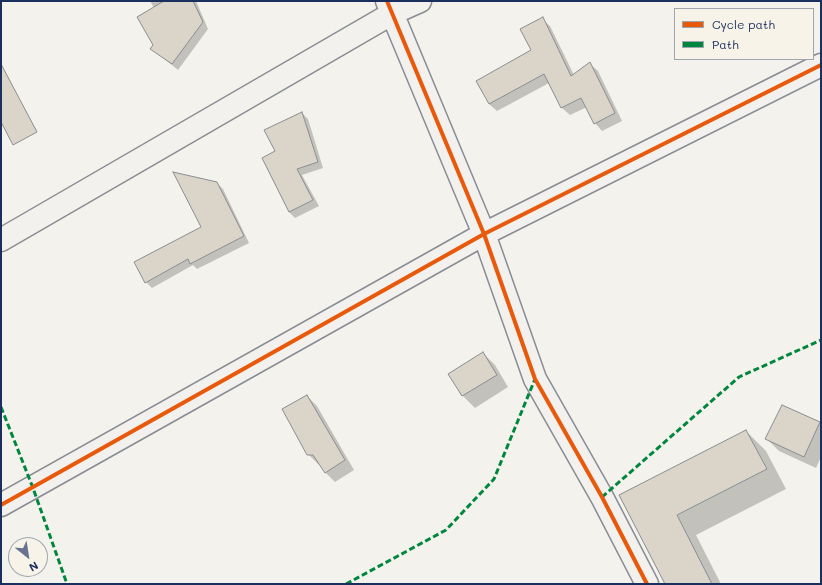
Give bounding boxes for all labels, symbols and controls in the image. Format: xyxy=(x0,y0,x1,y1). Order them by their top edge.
legend xyxy=(674,8,814,60)
text: Cycle path xyxy=(712,16,775,32)
text: Path xyxy=(712,36,739,52)
north arrow xyxy=(8,537,48,577)
text: N xyxy=(26,558,41,576)

